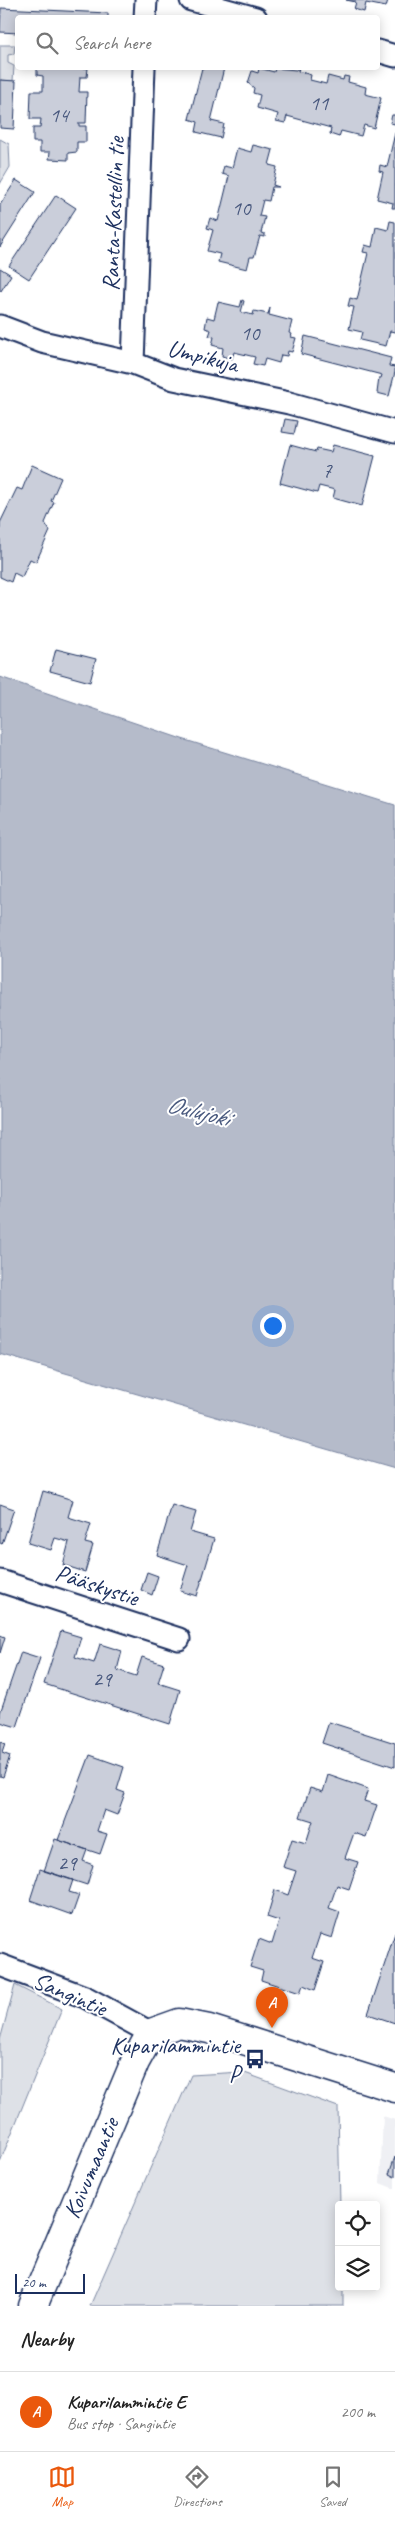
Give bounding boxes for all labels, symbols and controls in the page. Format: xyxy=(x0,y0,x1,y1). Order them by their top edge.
search box xyxy=(15,15,380,70)
icon: search xyxy=(33,29,61,57)
text: Search here xyxy=(73,31,150,55)
house number: 11 xyxy=(310,90,330,116)
house number: 14 xyxy=(50,102,71,128)
street label: Ranta-Kastellin tie xyxy=(95,134,131,292)
house number: 10 xyxy=(232,195,252,221)
house number: 10 xyxy=(241,320,261,346)
street label: Umpikuja xyxy=(165,333,243,380)
house number: 7 xyxy=(322,457,333,483)
water label: Oulujoki xyxy=(164,1088,239,1136)
your location xyxy=(260,1313,286,1339)
street label: Pääskystie xyxy=(52,1557,144,1613)
house number: 29 xyxy=(93,1666,113,1692)
house number: 29 xyxy=(58,1850,78,1876)
street label: Sangintie xyxy=(29,1965,113,2024)
pin: A xyxy=(256,1987,288,2028)
place label: Kuparilammintie P xyxy=(111,2030,244,2088)
bus stop icon: Kuparilammintie P xyxy=(244,2048,266,2070)
street label: Koivumaantie xyxy=(56,2111,126,2223)
map controls xyxy=(335,2201,380,2291)
button: locate xyxy=(335,2201,380,2246)
button: layers xyxy=(335,2246,380,2291)
scale bar xyxy=(15,2271,85,2294)
text: 20 m xyxy=(22,2274,46,2291)
text: Nearby xyxy=(20,2326,73,2352)
text: Kuparilammintie E xyxy=(67,2390,186,2414)
text: A xyxy=(32,2402,40,2422)
text: 200 m xyxy=(341,2402,375,2422)
text: Bus stop · Sangintie xyxy=(67,2414,175,2434)
tab: Map xyxy=(48,2463,76,2510)
tab: Directions xyxy=(173,2463,222,2510)
tab: Saved xyxy=(319,2463,347,2510)

